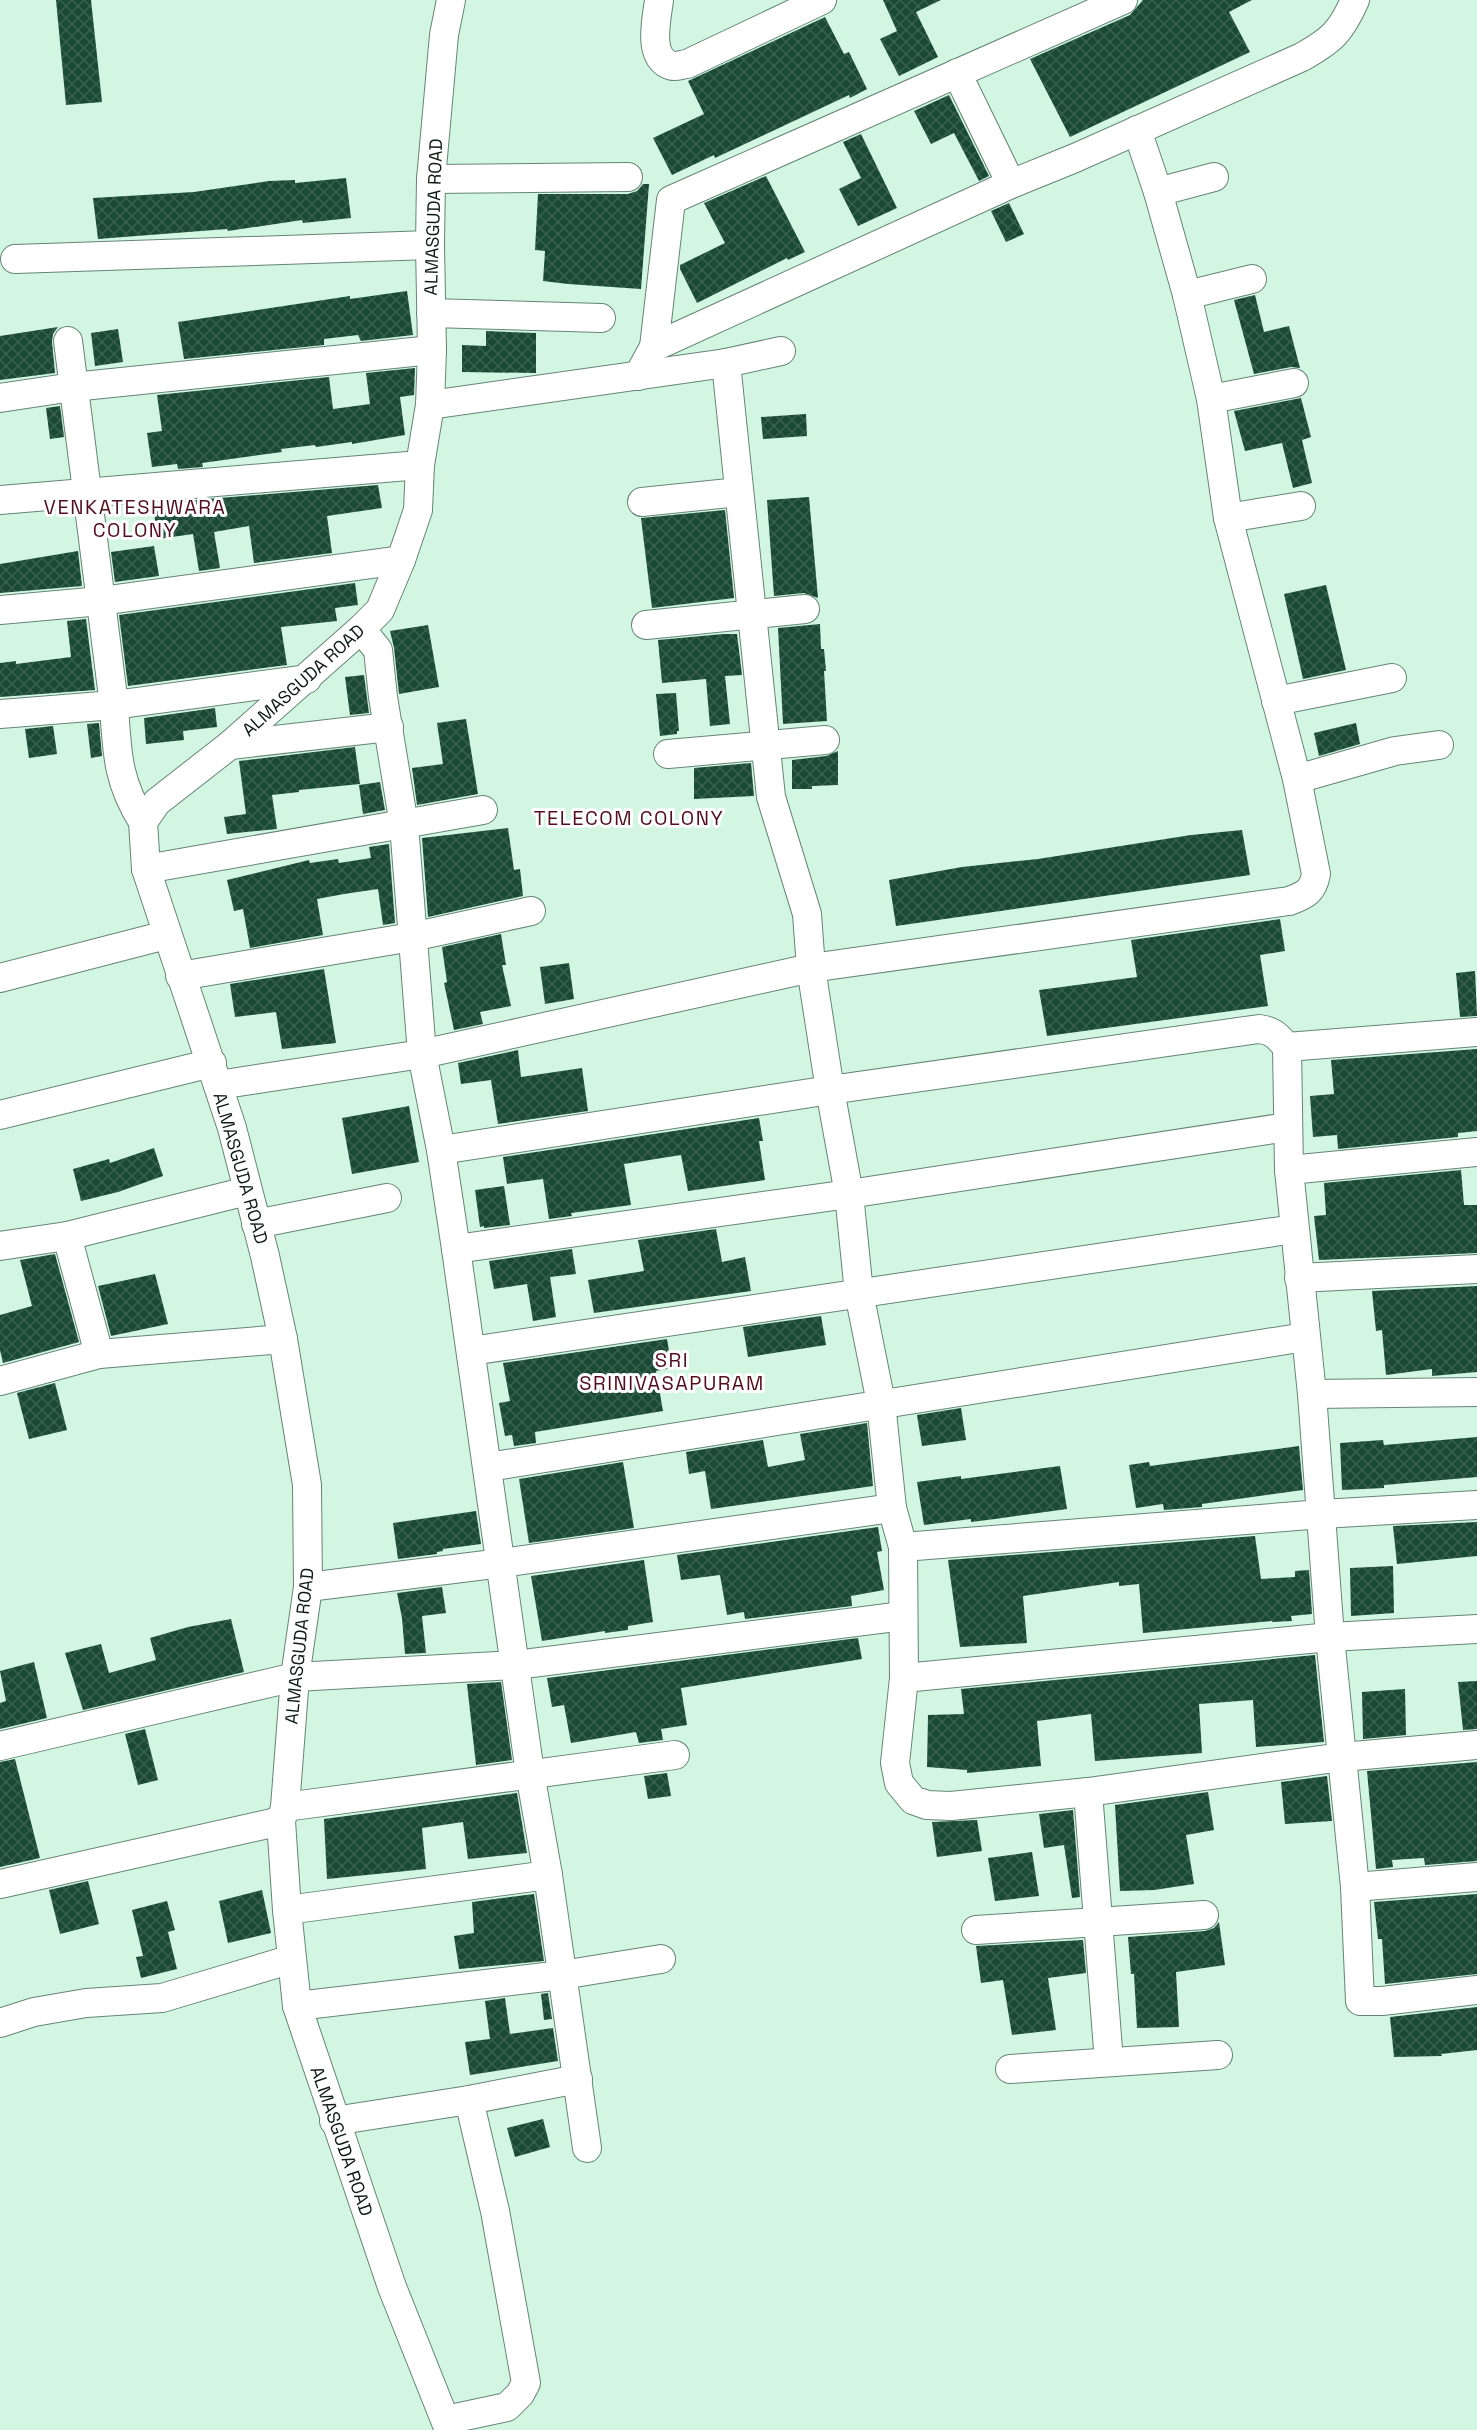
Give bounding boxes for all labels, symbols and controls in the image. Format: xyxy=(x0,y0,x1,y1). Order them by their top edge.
street label: ALMASGUDA ROAD xyxy=(419,138,447,296)
district label: VENKATESHWARA COLONY xyxy=(44,494,226,543)
street label: ALMASGUDA ROAD xyxy=(237,619,369,741)
district label: TELECOM COLONY xyxy=(534,805,724,831)
street label: ALMASGUDA ROAD xyxy=(208,1089,274,1247)
district label: SRI SRINIVASAPURAM xyxy=(579,1347,765,1396)
street label: ALMASGUDA ROAD xyxy=(279,1567,319,1725)
street label: ALMASGUDA ROAD xyxy=(306,2063,378,2219)

